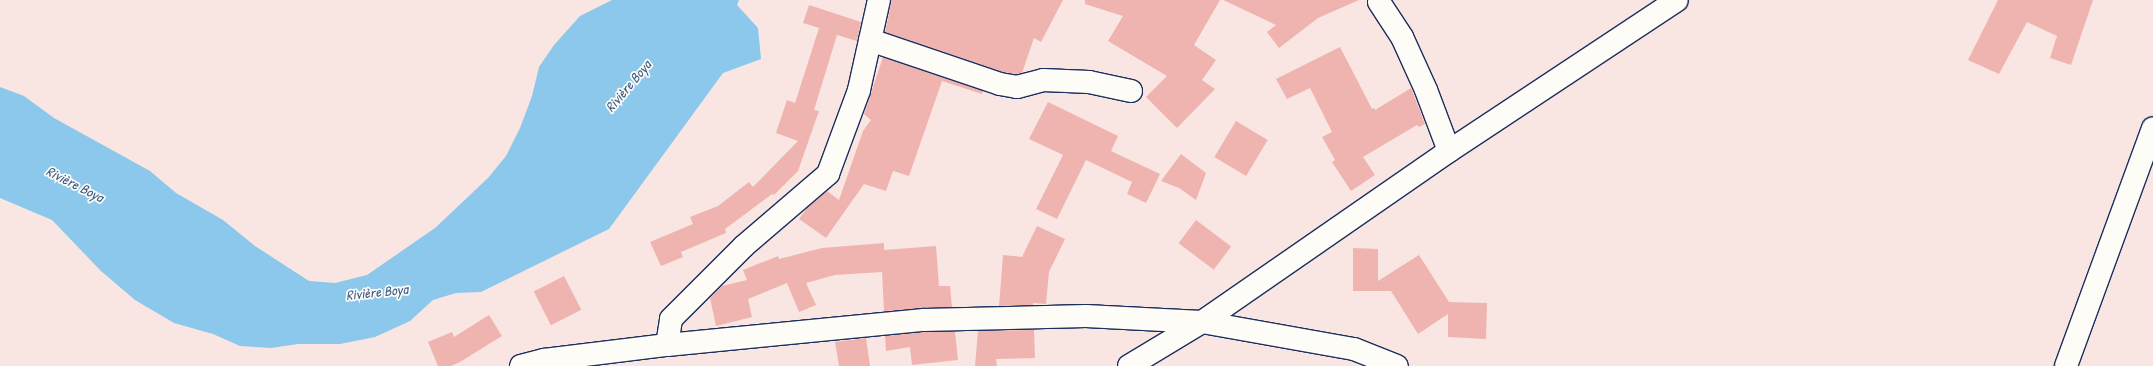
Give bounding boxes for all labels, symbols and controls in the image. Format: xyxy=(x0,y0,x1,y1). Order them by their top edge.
water label: Rivière Boya xyxy=(602,57,654,115)
water label: Rivière Boya xyxy=(44,162,106,206)
water label: Rivière Boya xyxy=(345,280,409,304)

